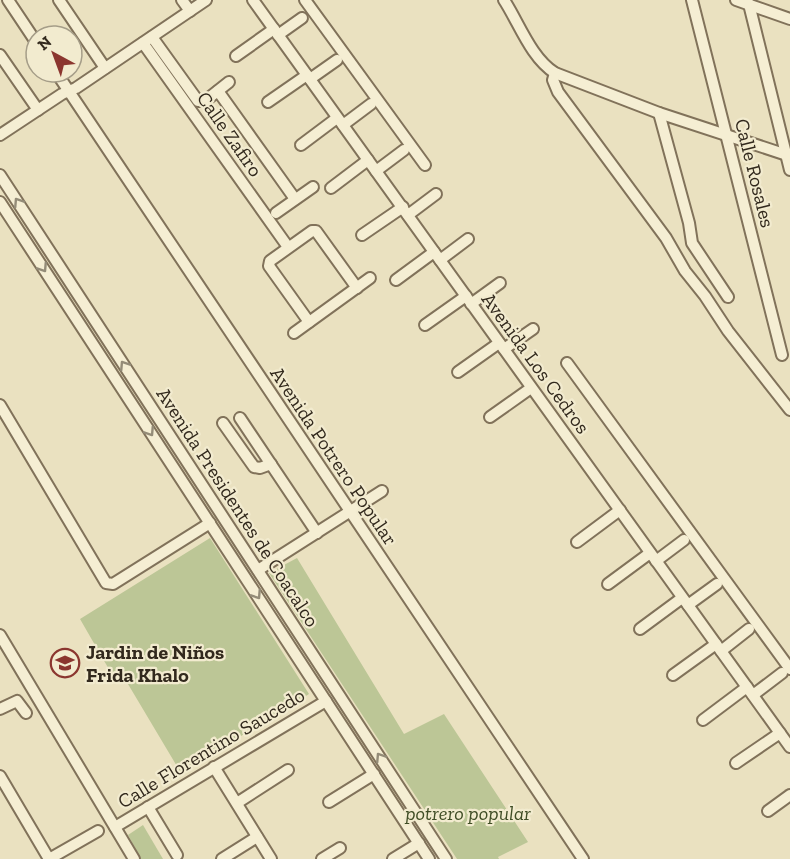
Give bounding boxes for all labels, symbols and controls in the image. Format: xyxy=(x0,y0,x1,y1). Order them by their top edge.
north arrow xyxy=(24,24,84,84)
text: N xyxy=(34,32,55,54)
street label: Calle Zafiro xyxy=(192,87,268,181)
street label: Calle Rosales xyxy=(730,116,780,230)
one-way arrow xyxy=(13,198,25,208)
one-way arrow xyxy=(36,262,47,273)
street label: Avenida Los Cedros xyxy=(477,288,595,438)
one-way arrow xyxy=(120,361,131,372)
street label: Avenida Potrero Popular xyxy=(265,362,403,550)
street label: Avenida Presidentes de Coacalco xyxy=(152,383,324,631)
one-way arrow xyxy=(143,425,154,436)
one-way arrow xyxy=(250,588,261,599)
place label: Jardin de Niños Frida Khalo xyxy=(86,640,224,687)
school or university icon: Jardin de Niños Frida Khalo xyxy=(49,647,81,679)
street label: Calle Florentino Saucedo xyxy=(113,683,309,813)
one-way arrow xyxy=(375,753,387,763)
park label: potrero popular xyxy=(404,801,531,825)

